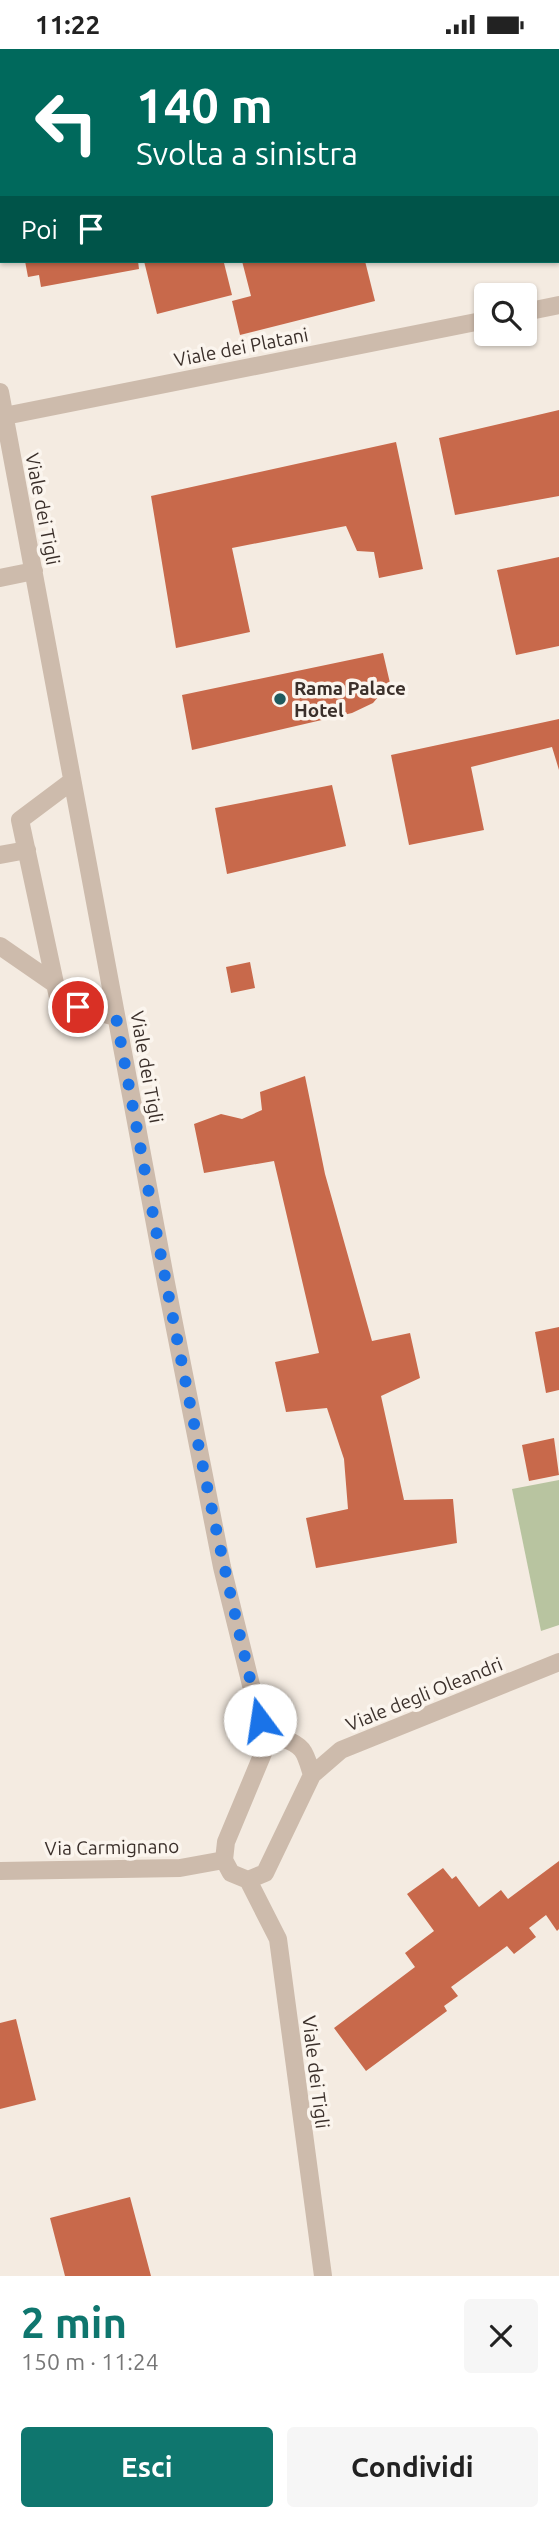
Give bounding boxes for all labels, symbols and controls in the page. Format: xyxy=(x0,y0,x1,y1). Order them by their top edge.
text: 11:22 xyxy=(35,10,100,39)
icon: left xyxy=(21,77,112,168)
text: 140 m xyxy=(136,77,273,132)
text: Svolta a sinistra xyxy=(136,135,358,171)
icon: arrive xyxy=(72,210,110,248)
text: Poi xyxy=(21,215,58,244)
map controls xyxy=(474,283,537,346)
button: search xyxy=(474,283,537,346)
street label: Viale dei Platani xyxy=(172,323,310,371)
street label: Viale dei Tigli xyxy=(21,451,65,567)
place label: Rama Palace Hotel xyxy=(294,677,406,721)
marker: Rama Palace Hotel xyxy=(272,691,288,707)
pin xyxy=(48,977,108,1037)
icon: arrive xyxy=(59,988,97,1026)
street label: Viale dei Tigli xyxy=(126,1009,168,1125)
street label: Viale degli Oleandri xyxy=(342,1653,506,1735)
position arrow xyxy=(223,1683,297,1757)
street label: Via Carmignano xyxy=(45,1835,179,1859)
street label: Viale dei Tigli xyxy=(298,2014,334,2130)
text: 2 min xyxy=(21,2299,127,2346)
button: close xyxy=(464,2299,538,2373)
text: 150 m · 11:24 xyxy=(21,2349,159,2374)
button: Esci xyxy=(21,2427,273,2507)
button: Condividi xyxy=(287,2427,538,2507)

